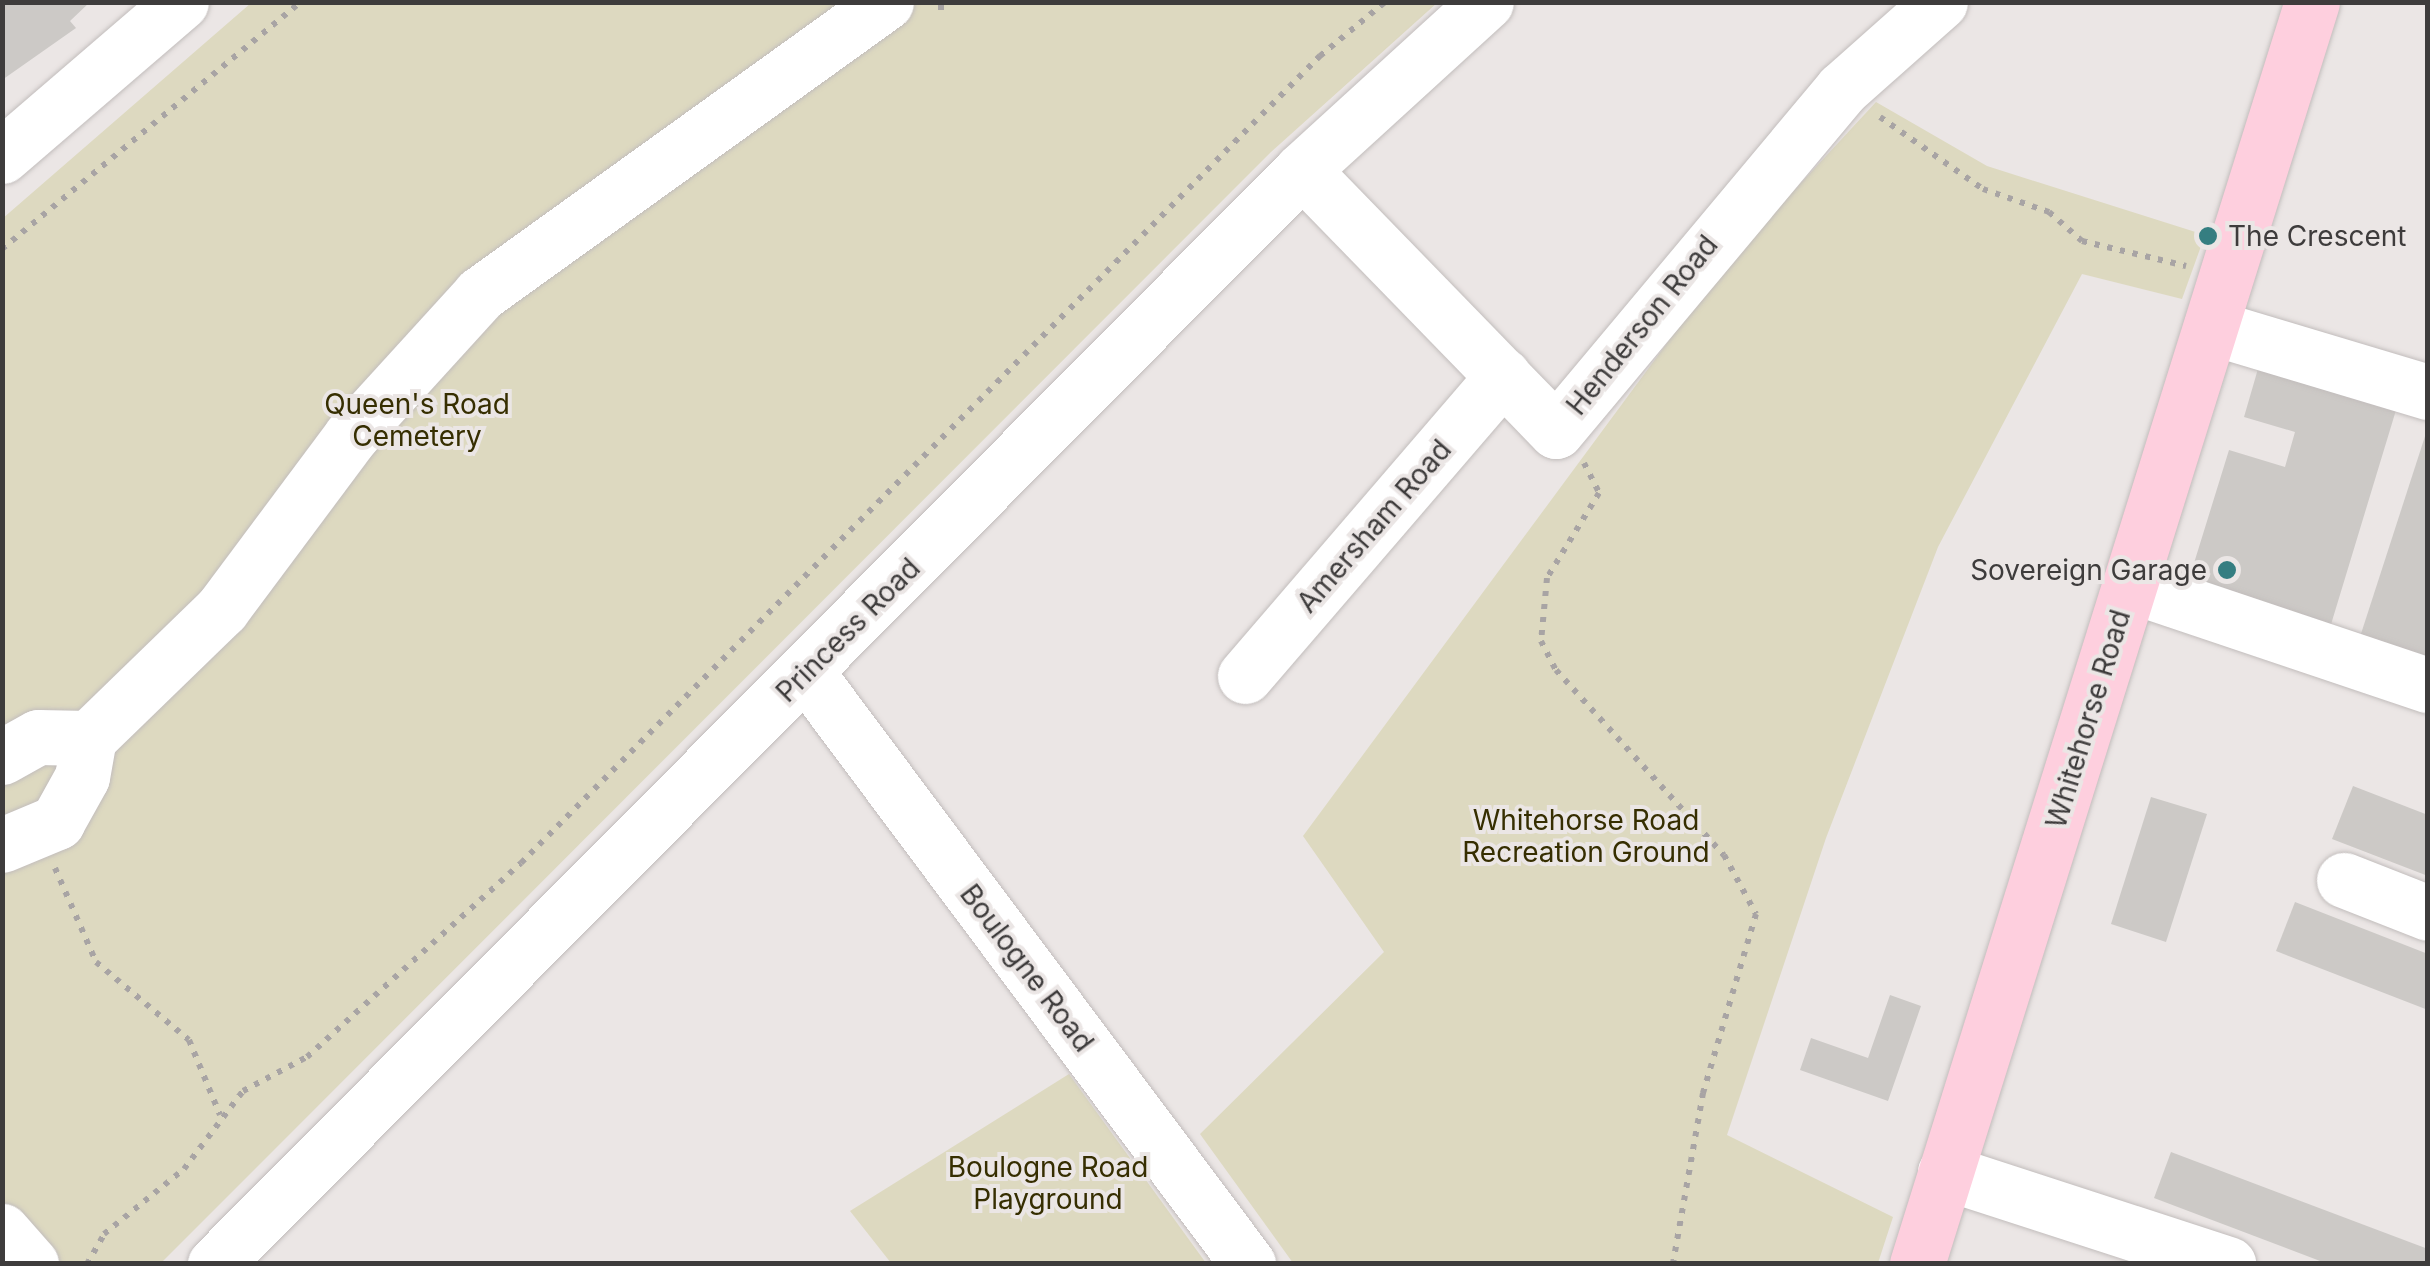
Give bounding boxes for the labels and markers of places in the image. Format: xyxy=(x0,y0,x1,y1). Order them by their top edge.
place label: The Crescent xyxy=(2228,219,2406,253)
marker: The Crescent xyxy=(2197,225,2219,247)
place label: Sovereign Garage xyxy=(1970,553,2207,587)
marker: Sovereign Garage xyxy=(2216,559,2238,581)

